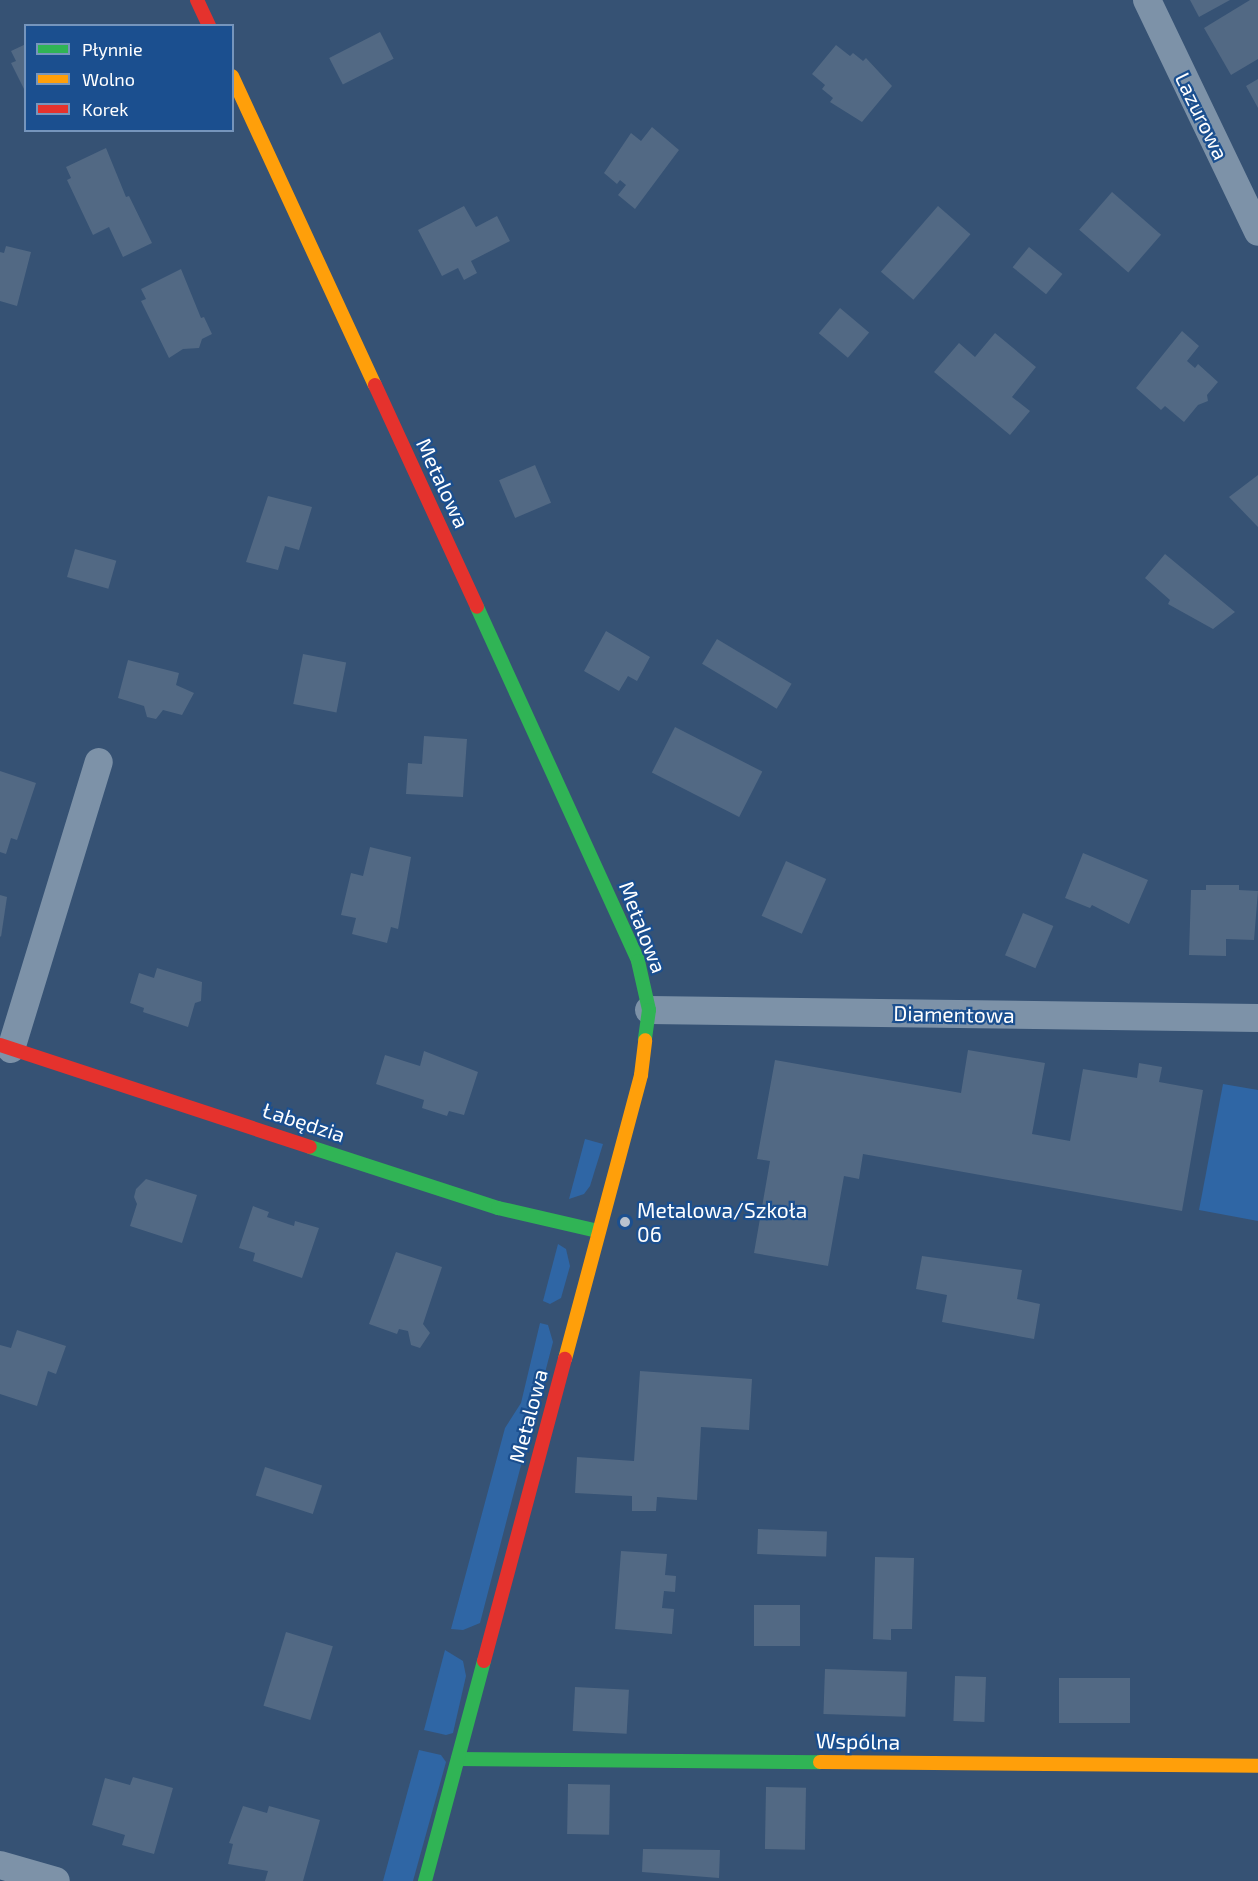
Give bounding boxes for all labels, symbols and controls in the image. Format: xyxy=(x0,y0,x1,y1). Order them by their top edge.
legend xyxy=(24,24,234,132)
text: Płynnie xyxy=(82,38,143,60)
text: Wolno xyxy=(82,68,135,90)
street label: Lazurowa xyxy=(1170,68,1234,164)
text: Korek xyxy=(82,98,128,120)
street label: Metalowa xyxy=(411,434,475,532)
street label: Metalowa xyxy=(614,878,672,976)
street label: Diamentowa xyxy=(893,1000,1015,1028)
street label: Łabędzia xyxy=(260,1097,348,1147)
place label: Metalowa/Szkoła 06 xyxy=(637,1197,807,1247)
marker: Metalowa/Szkoła 06 xyxy=(618,1215,632,1229)
street label: Metalowa xyxy=(503,1366,553,1466)
street label: Wspólna xyxy=(816,1728,900,1754)

